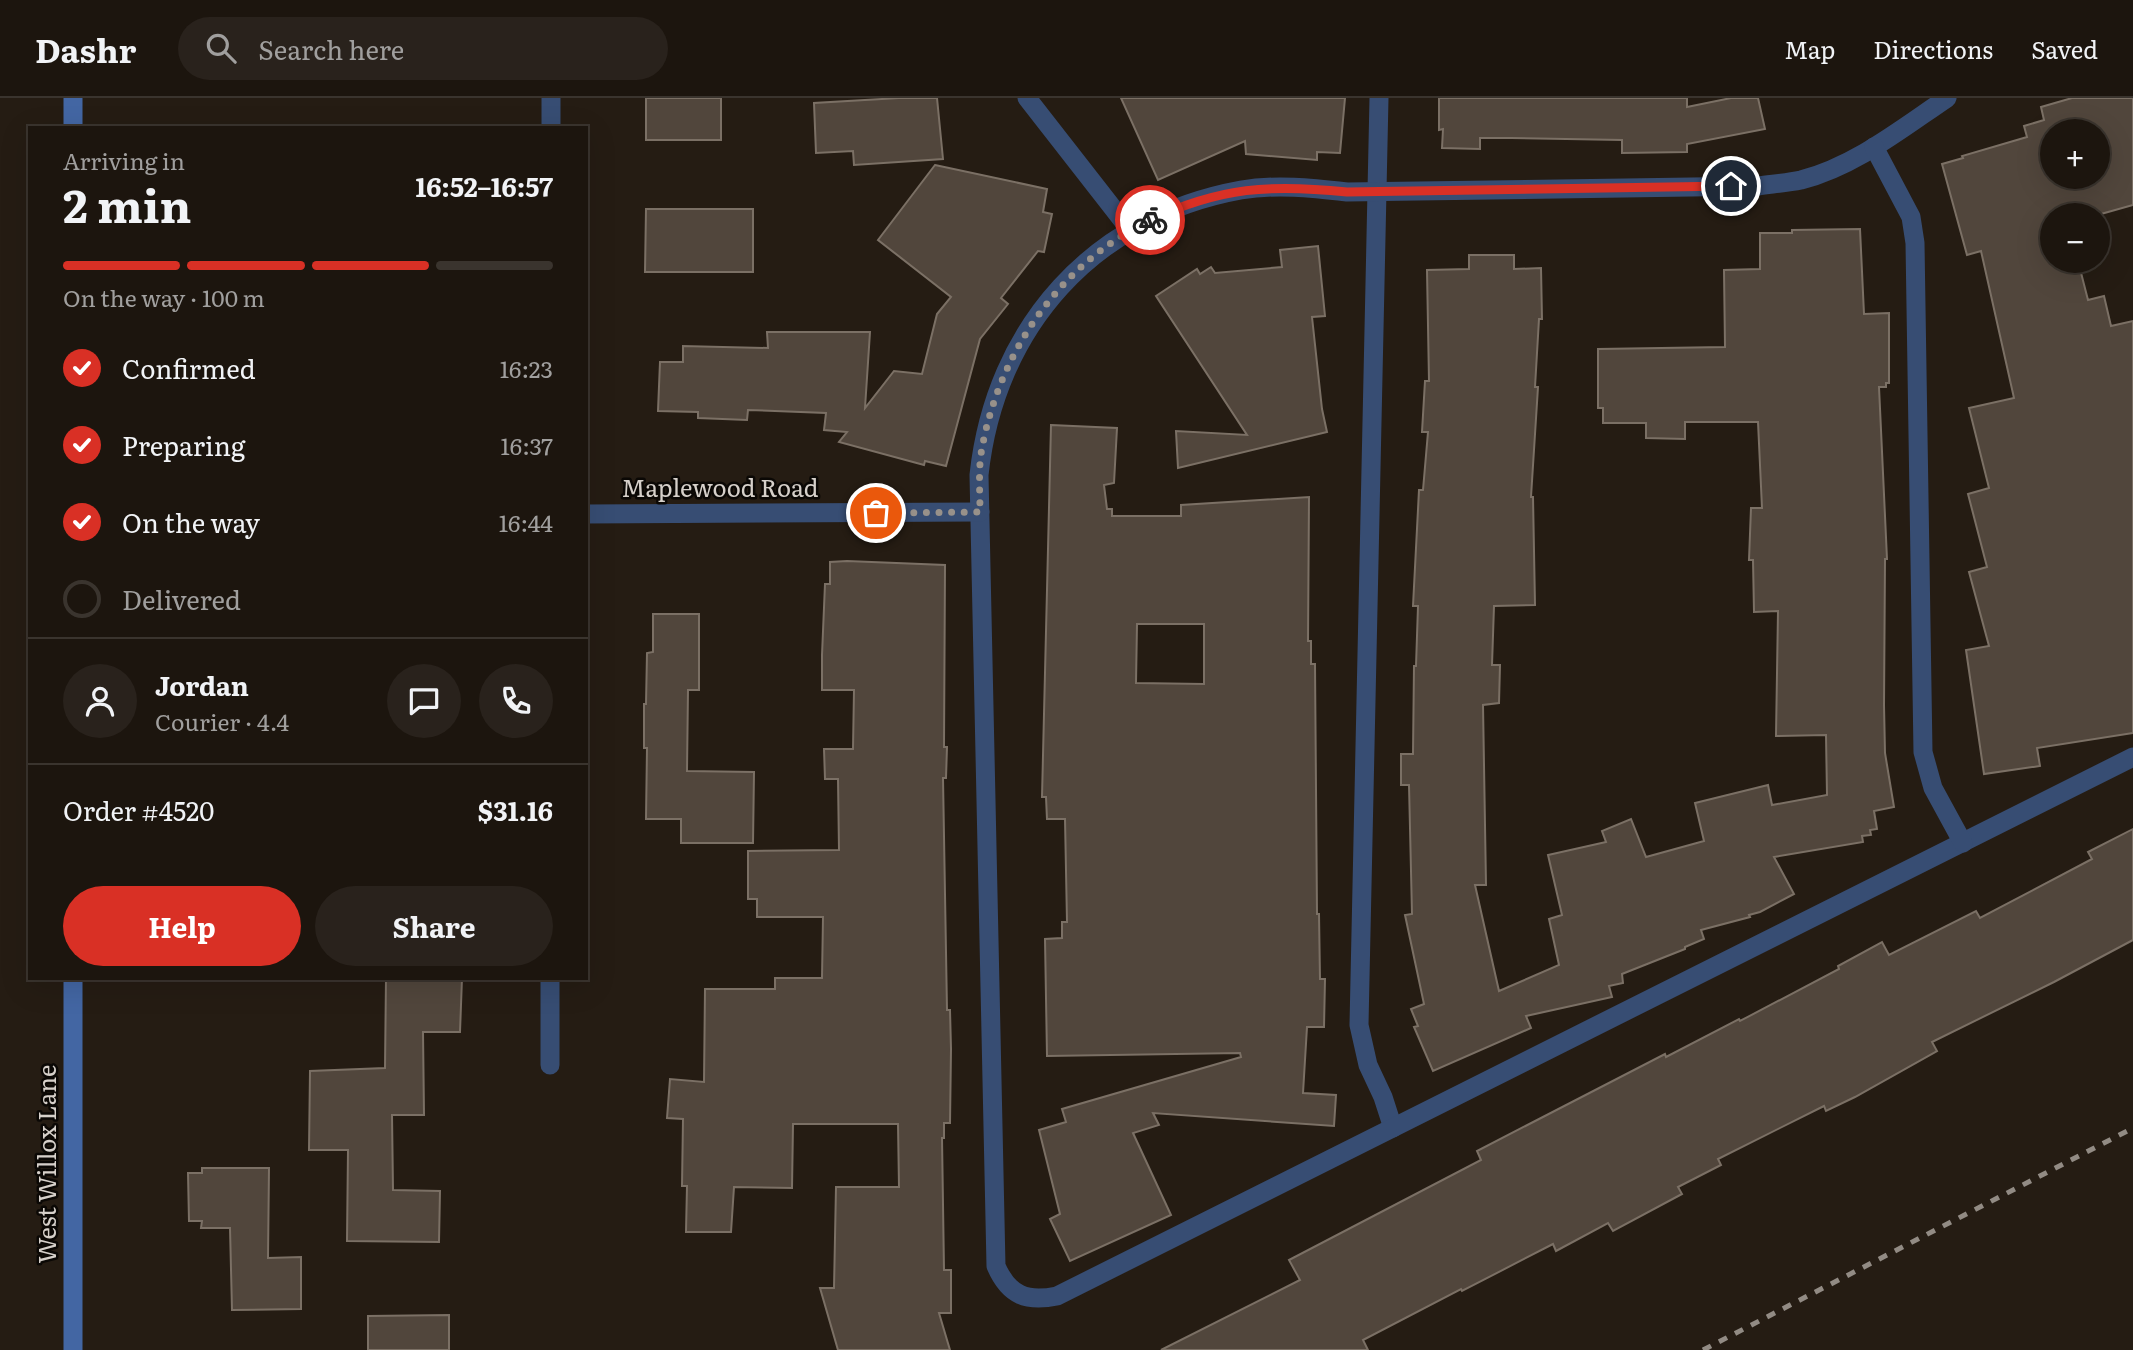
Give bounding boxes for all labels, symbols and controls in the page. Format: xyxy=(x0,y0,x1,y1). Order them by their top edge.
search box xyxy=(178,17,668,80)
text: Dashr xyxy=(35,24,136,73)
icon: search xyxy=(202,29,240,67)
text: Search here xyxy=(258,29,404,68)
text: Map xyxy=(1784,31,1835,66)
text: Directions xyxy=(1873,31,1993,66)
text: Saved xyxy=(2031,31,2098,66)
map controls xyxy=(2040,119,2110,273)
button: + xyxy=(2040,119,2110,189)
text: Arriving in xyxy=(63,143,185,177)
pin xyxy=(1701,156,1761,216)
text: 16:52–16:57 xyxy=(415,166,553,205)
icon: home xyxy=(1712,167,1750,205)
text: 2 min xyxy=(63,169,192,237)
courier xyxy=(1115,185,1185,255)
icon: bike xyxy=(1131,201,1169,239)
button: − xyxy=(2040,203,2110,273)
text: On the way · 100 m xyxy=(63,280,265,314)
text: Confirmed xyxy=(122,348,256,387)
icon: check xyxy=(63,349,101,387)
text: 16:23 xyxy=(500,351,553,385)
text: Preparing xyxy=(122,425,245,464)
icon: check xyxy=(63,426,101,464)
text: 16:37 xyxy=(500,428,553,462)
street label: Maplewood Road xyxy=(622,469,819,504)
pin xyxy=(846,483,906,543)
icon: bag xyxy=(857,494,895,532)
text: On the way xyxy=(122,502,260,541)
icon: check xyxy=(63,503,101,541)
text: 16:44 xyxy=(499,505,553,539)
text: Delivered xyxy=(122,579,241,618)
button: person xyxy=(63,664,137,738)
button: chat xyxy=(387,664,461,738)
button: phone xyxy=(479,664,553,738)
text: Jordan xyxy=(155,665,249,704)
text: Courier · 4.4 xyxy=(155,704,289,738)
text: Order #4520 xyxy=(63,790,214,829)
text: $31.16 xyxy=(478,790,553,829)
button: Help xyxy=(63,886,301,966)
button: Share xyxy=(315,886,553,966)
street label: West Willox Lane xyxy=(28,1065,63,1263)

